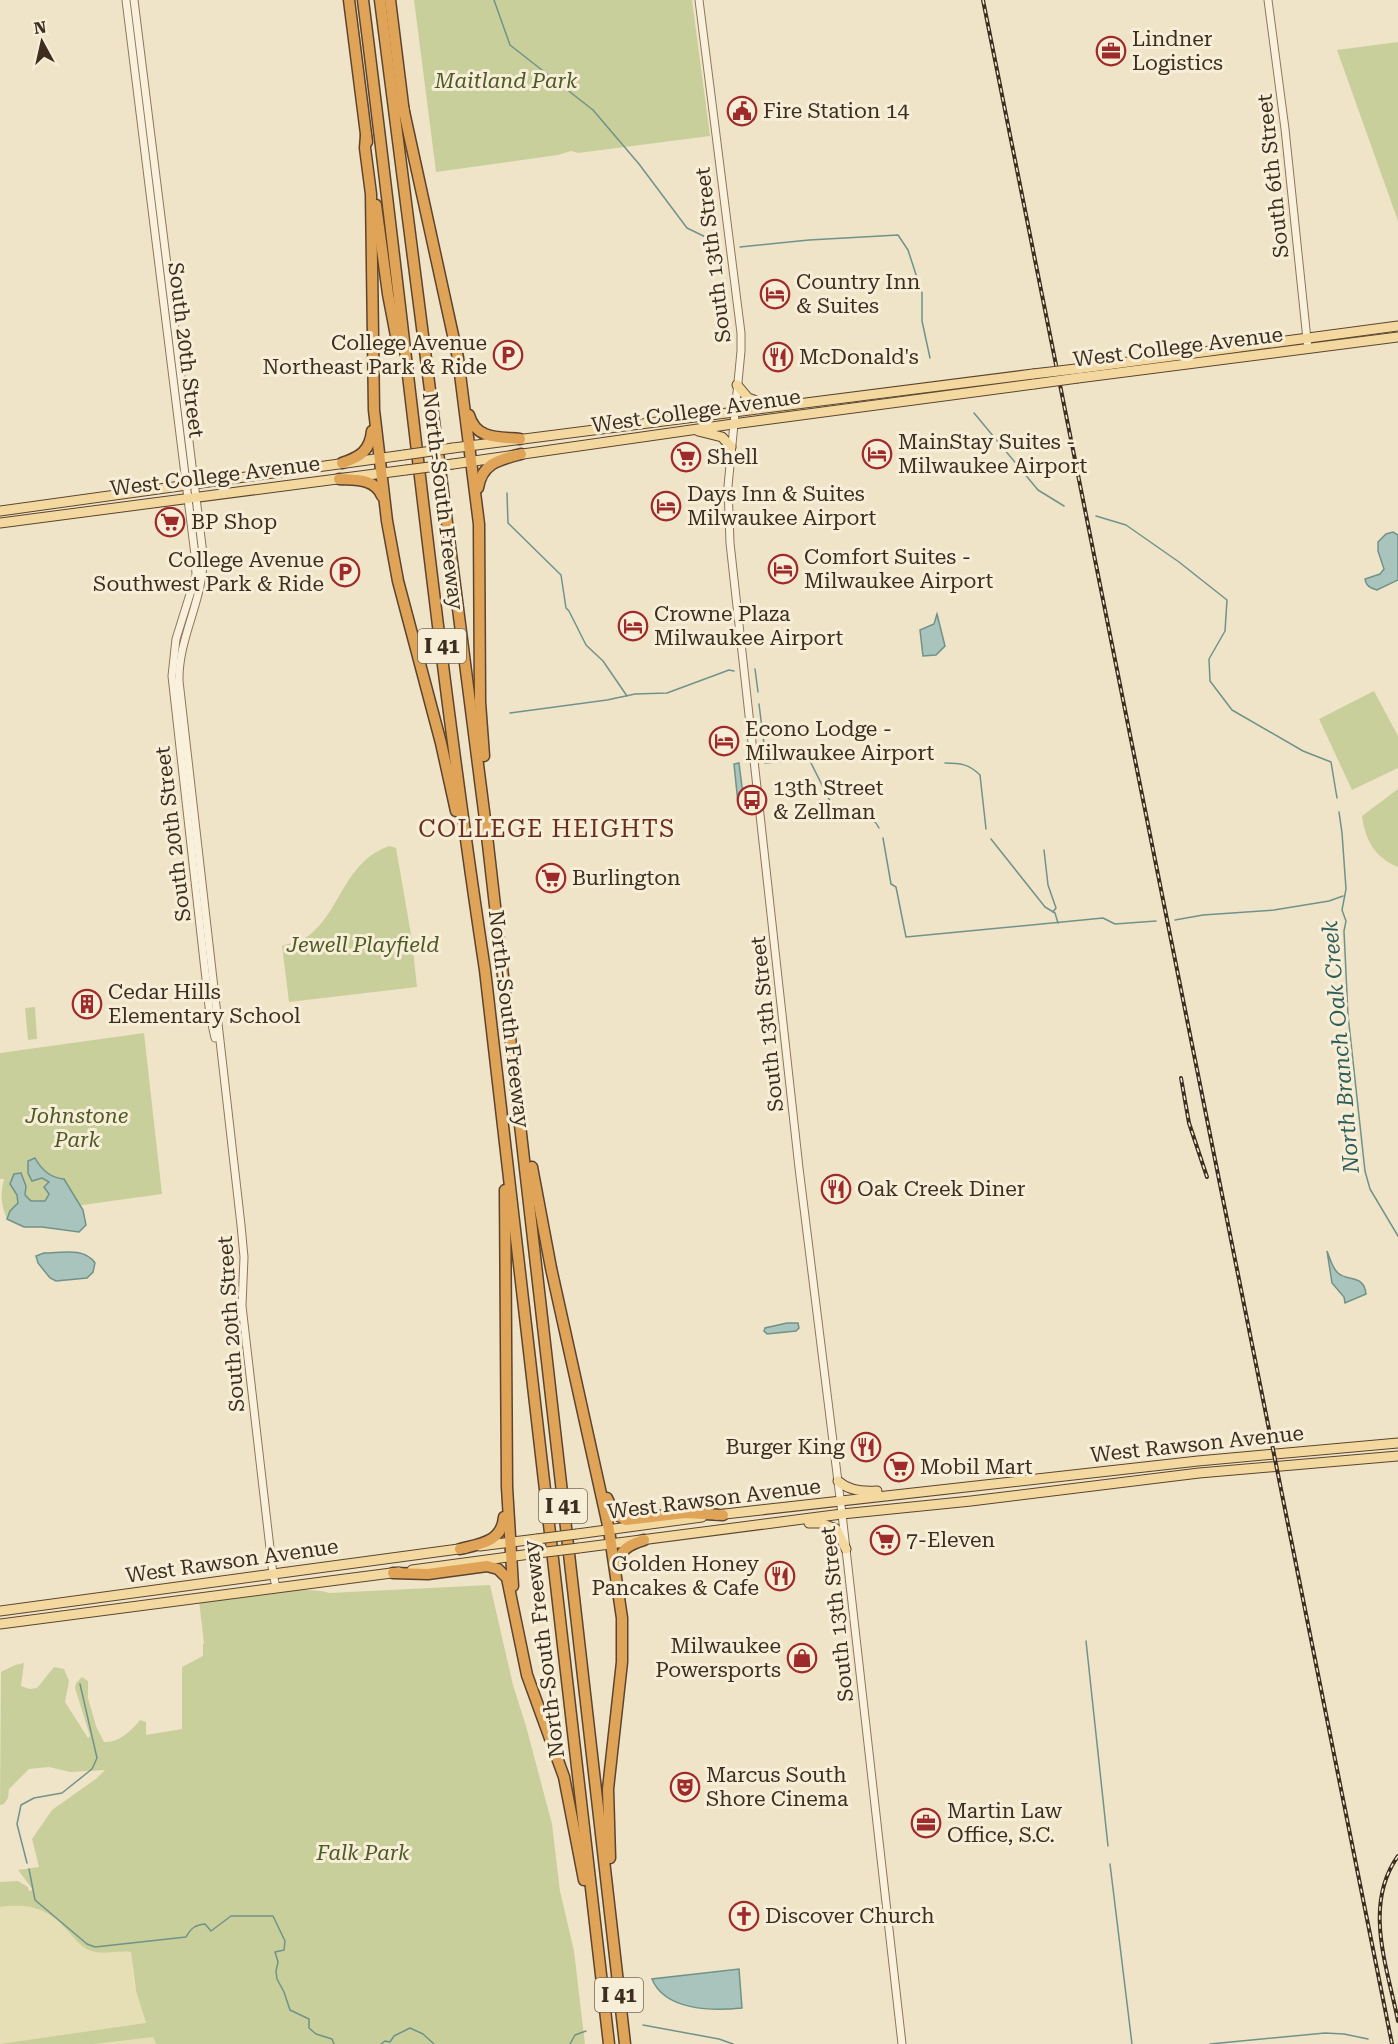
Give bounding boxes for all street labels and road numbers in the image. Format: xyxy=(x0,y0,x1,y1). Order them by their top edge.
street label: South 6th Street xyxy=(1252,93,1294,259)
street label: South 13th Street xyxy=(690,166,736,344)
street label: South 20th Street xyxy=(163,261,209,439)
street label: West College Avenue xyxy=(1072,322,1284,372)
street label: West College Avenue xyxy=(590,384,802,438)
street label: North-South Freeway xyxy=(418,391,468,612)
street label: West College Avenue xyxy=(109,451,321,501)
road number: I 41 xyxy=(418,629,466,663)
street label: South 20th Street xyxy=(150,745,196,923)
street label: North-South Freeway xyxy=(484,909,534,1130)
street label: South 13th Street xyxy=(746,935,788,1113)
street label: South 20th Street xyxy=(213,1235,249,1413)
street label: West Rawson Avenue xyxy=(1089,1421,1305,1467)
street label: West Rawson Avenue xyxy=(606,1474,822,1524)
road number: I 41 xyxy=(539,1489,587,1523)
street label: South 13th Street xyxy=(816,1525,858,1703)
street label: West Rawson Avenue xyxy=(124,1534,340,1588)
street label: North-South Freeway xyxy=(519,1538,569,1759)
road number: I 41 xyxy=(595,1978,643,2012)

